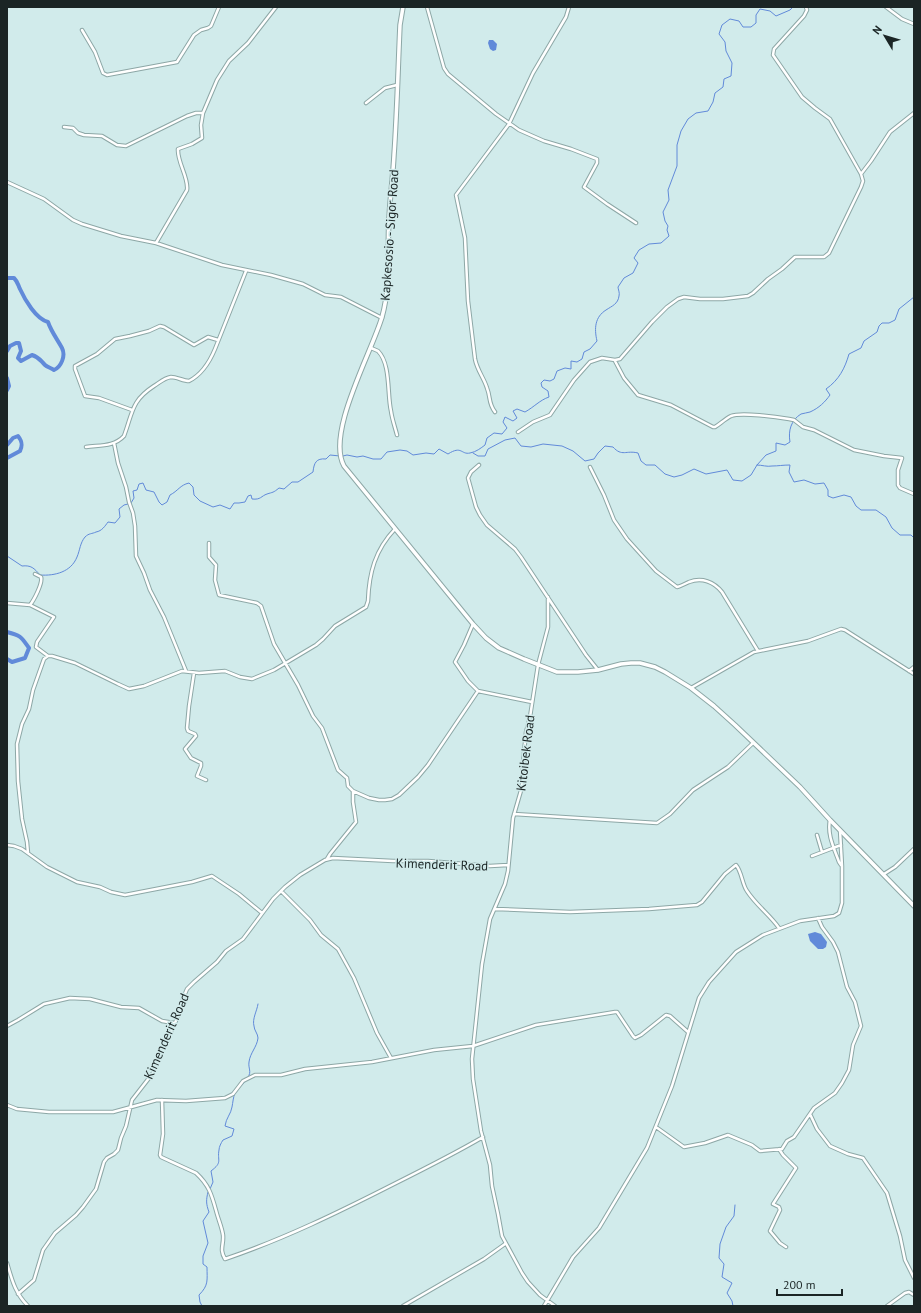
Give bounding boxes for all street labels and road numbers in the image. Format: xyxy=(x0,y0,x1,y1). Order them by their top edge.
street label: Kapkesosio - Sigor Road xyxy=(376,169,403,301)
street label: Kitoibek Road xyxy=(512,714,539,792)
street label: Kimenderit Road xyxy=(395,854,489,875)
street label: Kimenderit Road xyxy=(140,990,193,1082)

